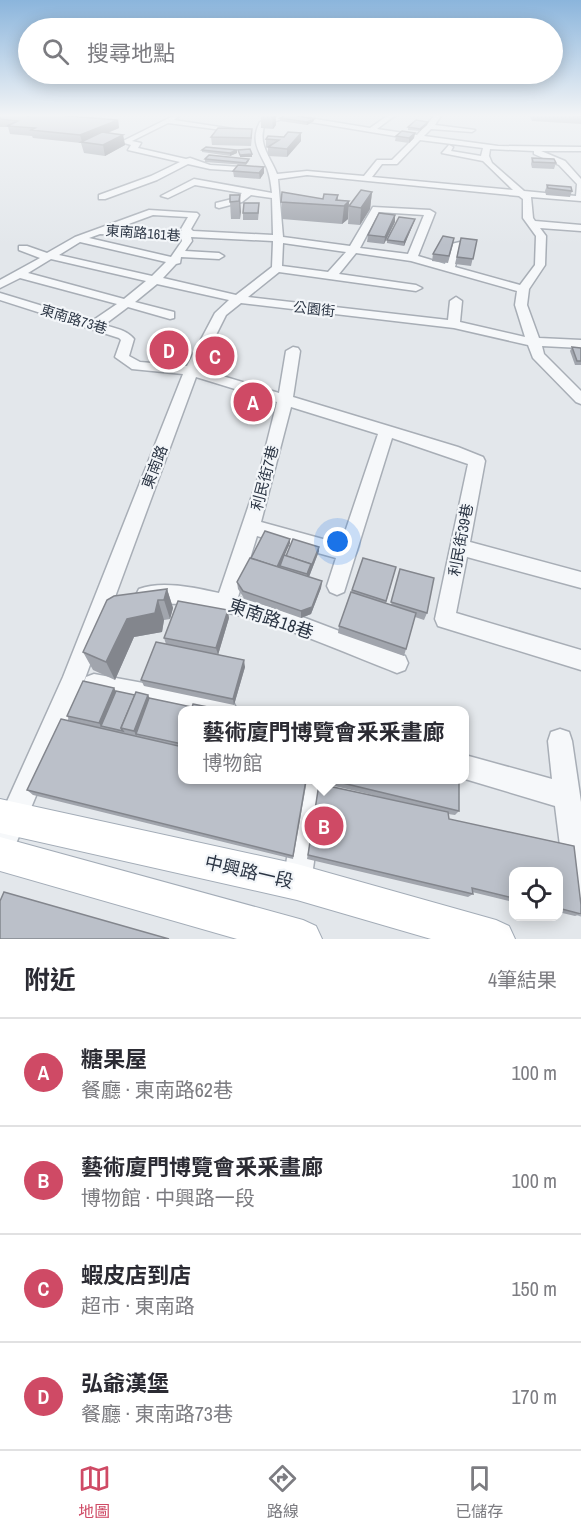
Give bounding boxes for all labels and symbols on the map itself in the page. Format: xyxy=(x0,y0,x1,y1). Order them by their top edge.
street label: 東南路161巷 xyxy=(105,221,181,245)
street label: 公園街 xyxy=(292,298,336,320)
street label: 東南路73巷 xyxy=(38,300,110,338)
pin: D xyxy=(150,328,188,372)
pin: C xyxy=(196,334,234,378)
pin: A xyxy=(234,380,272,424)
street label: 東南路 xyxy=(137,442,172,492)
street label: 利民街7巷 xyxy=(246,443,283,513)
street label: 利民街39巷 xyxy=(443,502,478,578)
your location xyxy=(323,527,352,556)
street label: 東南路18巷 xyxy=(225,592,317,645)
pin: B xyxy=(304,804,344,848)
street label: 中興路一段 xyxy=(202,849,296,894)

